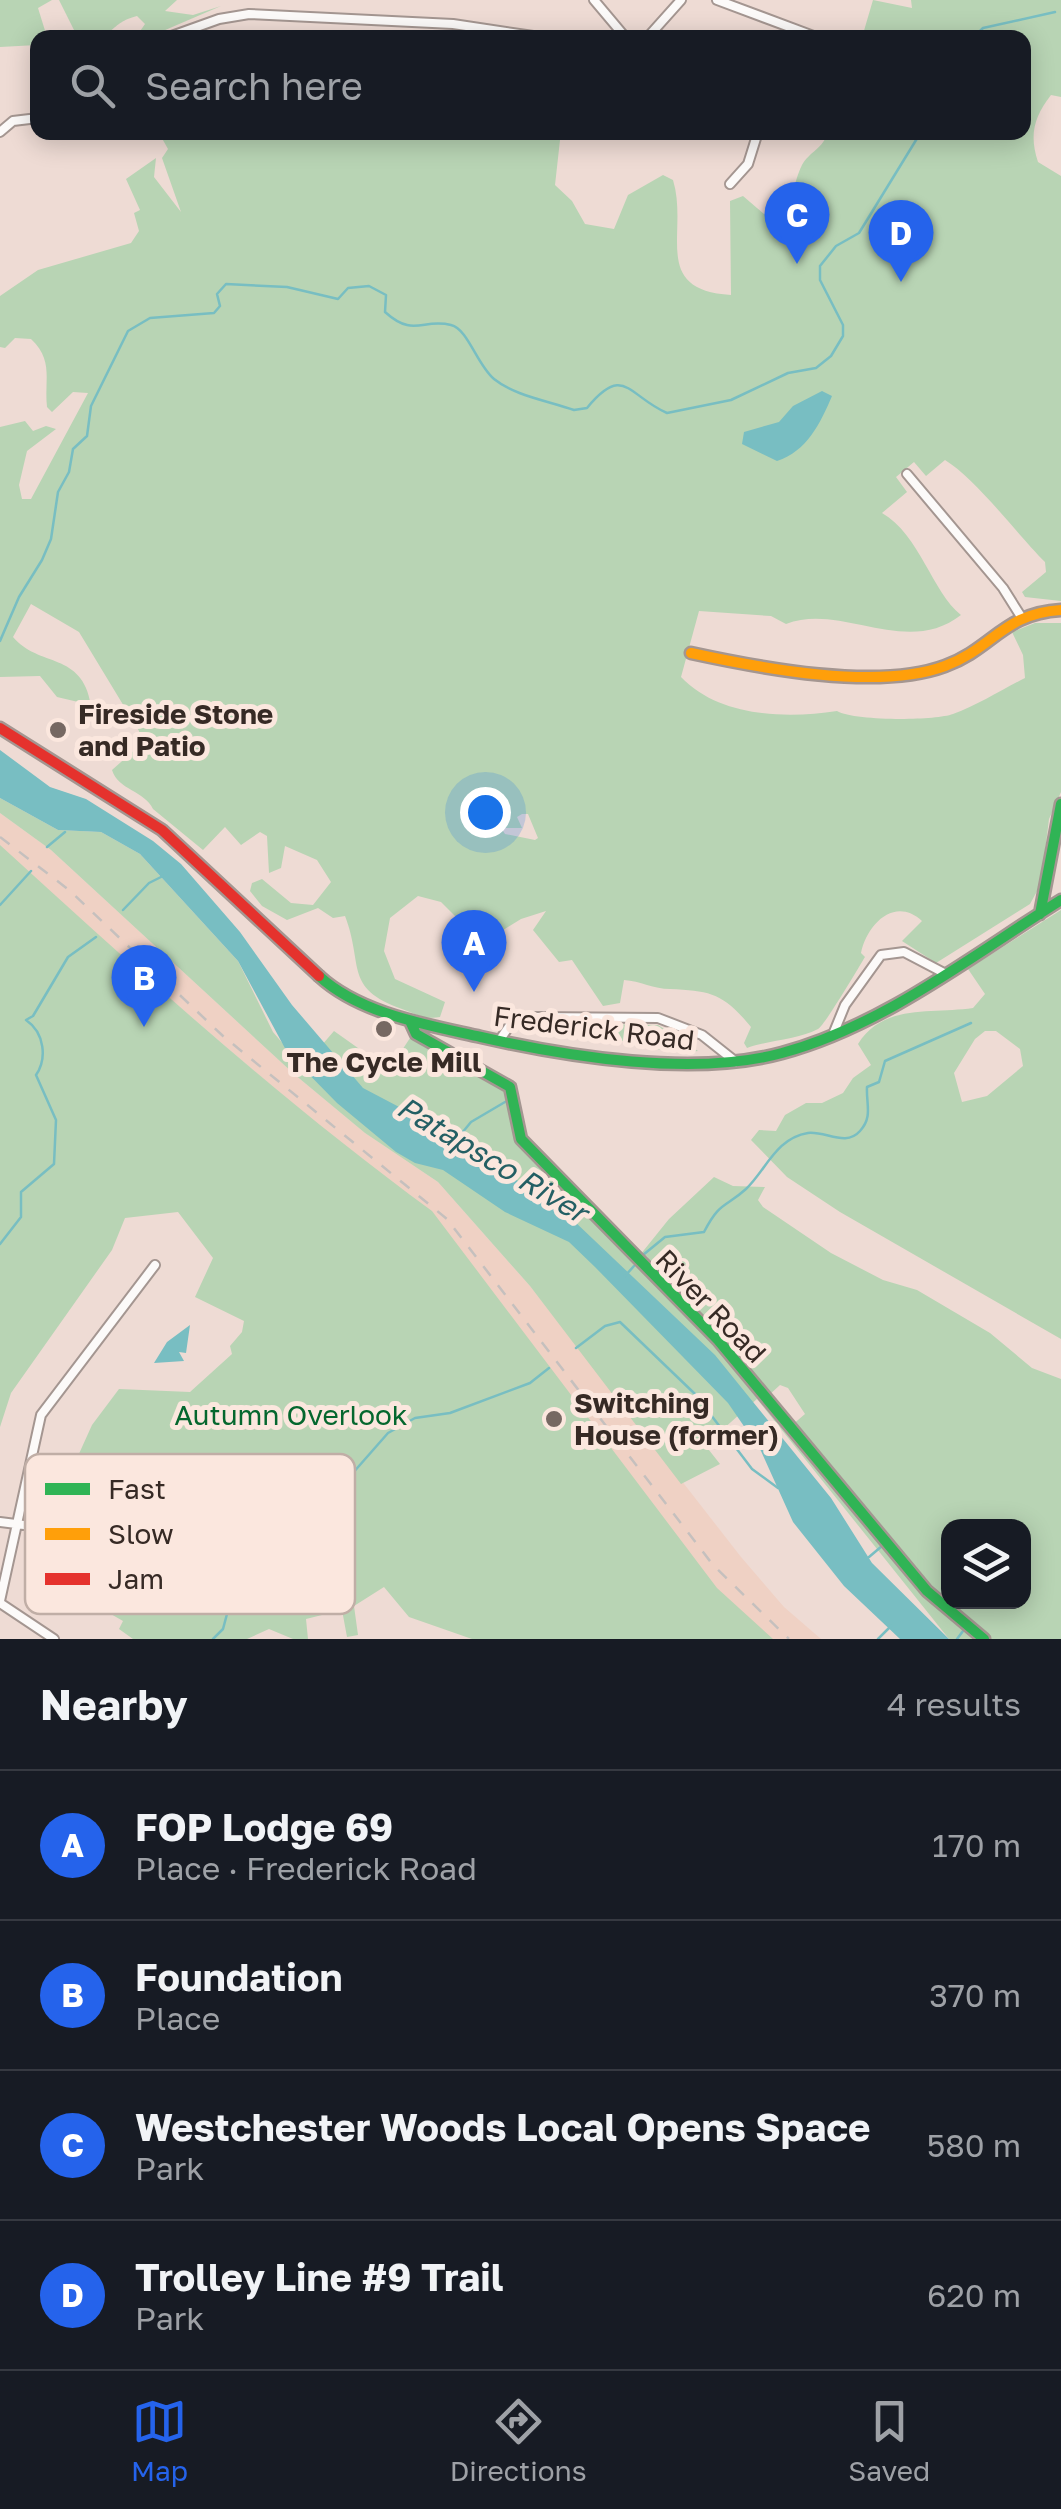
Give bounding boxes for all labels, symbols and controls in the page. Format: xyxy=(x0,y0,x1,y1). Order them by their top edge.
search box xyxy=(30,30,1031,140)
icon: search xyxy=(65,58,120,113)
text: Search here xyxy=(145,63,363,108)
pin: C xyxy=(764,182,830,264)
pin: D xyxy=(868,200,934,282)
place label: Fireside Stone and Patio xyxy=(78,697,273,762)
marker: Fireside Stone and Patio xyxy=(47,719,69,741)
your location xyxy=(460,787,511,838)
pin: A xyxy=(442,910,506,992)
pin: B xyxy=(112,944,176,1027)
street label: Frederick Road xyxy=(492,999,696,1056)
marker: The Cycle Mill xyxy=(373,1018,395,1040)
place label: The Cycle Mill xyxy=(287,1045,482,1078)
water label: Patapsco River xyxy=(391,1088,598,1232)
street label: River Road xyxy=(649,1242,773,1369)
place label: Switching House (former) xyxy=(574,1386,779,1451)
park label: Autumn Overlook xyxy=(174,1398,408,1431)
marker: Switching House (former) xyxy=(543,1408,565,1430)
legend xyxy=(25,1454,355,1614)
text: Fast xyxy=(108,1472,166,1505)
text: Slow xyxy=(108,1517,174,1550)
map controls xyxy=(941,1519,1031,1609)
button: layers xyxy=(941,1519,1031,1609)
text: Jam xyxy=(108,1562,164,1595)
text: Nearby xyxy=(40,1679,188,1729)
text: 4 results xyxy=(887,1685,1021,1723)
text: FOP Lodge 69 xyxy=(135,1804,393,1849)
text: A xyxy=(61,1826,84,1864)
text: 170 m xyxy=(932,1826,1021,1864)
text: Place · Frederick Road xyxy=(135,1849,477,1887)
text: Foundation xyxy=(135,1954,342,1999)
text: B xyxy=(61,1976,84,2014)
text: 370 m xyxy=(929,1976,1021,2014)
text: Place xyxy=(135,1999,220,2037)
text: Westchester Woods Local Opens Space xyxy=(135,2104,870,2149)
text: C xyxy=(61,2126,84,2164)
text: 580 m xyxy=(927,2126,1021,2164)
text: Park xyxy=(135,2149,204,2187)
text: Trolley Line #9 Trail xyxy=(135,2254,504,2299)
text: D xyxy=(61,2276,84,2314)
text: 620 m xyxy=(927,2276,1021,2314)
text: Park xyxy=(135,2299,204,2337)
tab: Map xyxy=(131,2394,188,2487)
tab: Directions xyxy=(450,2394,587,2487)
tab: Saved xyxy=(848,2394,930,2487)

